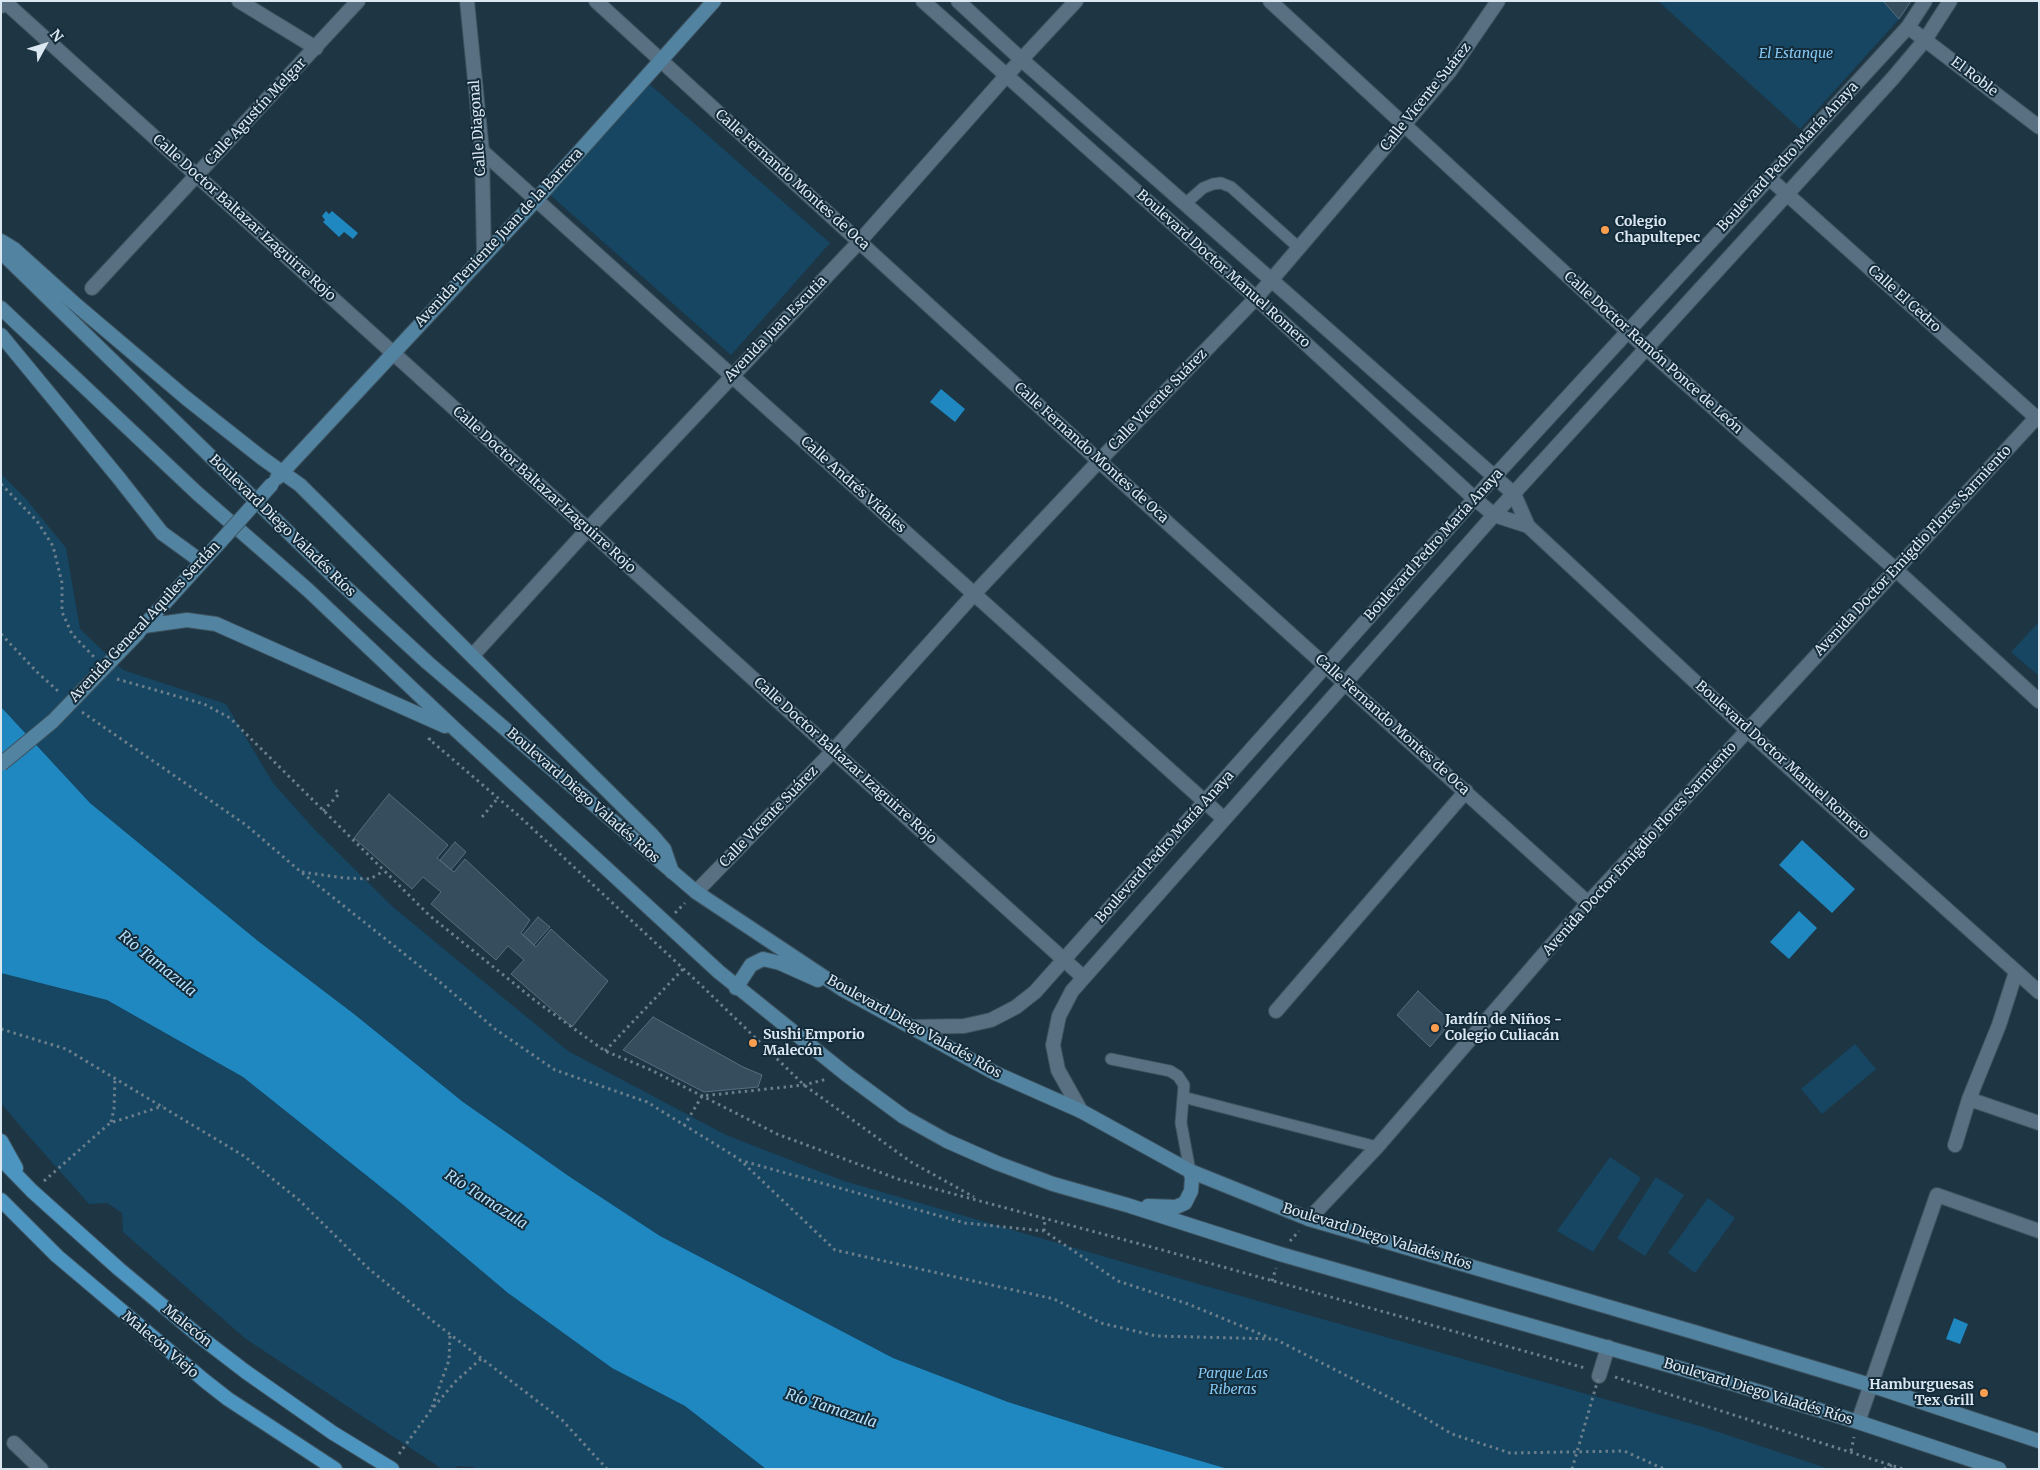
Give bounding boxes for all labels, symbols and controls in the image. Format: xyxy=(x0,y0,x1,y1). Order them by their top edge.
north arrow xyxy=(20,20,70,70)
text: N xyxy=(46,26,67,46)
street label: Calle Vicente Suárez xyxy=(1377,40,1475,154)
park label: El Estanque xyxy=(1759,46,1833,62)
street label: El Roble xyxy=(1947,54,2001,100)
street label: Calle Agustín Melgar xyxy=(202,55,310,169)
street label: Calle Diagonal xyxy=(466,79,490,177)
street label: Boulevard Pedro María Anaya xyxy=(1714,79,1862,235)
street label: Calle Fernando Montes de Oca xyxy=(711,106,873,254)
street label: Calle Doctor Baltazar Izaguirre Rojo xyxy=(149,131,339,305)
street label: Avenida Teniente Juan de la Barrera xyxy=(412,145,586,331)
street label: Boulevard Doctor Manuel Romero xyxy=(1133,187,1313,351)
place label: Colegio Chapultepec xyxy=(1615,214,1700,246)
marker: Colegio Chapultepec xyxy=(1599,224,1611,236)
street label: Calle El Cedro xyxy=(1864,262,1944,336)
street label: Calle Doctor Ramón Ponce de León xyxy=(1560,268,1746,438)
street label: Avenida Juan Escutia xyxy=(721,273,831,385)
street label: Calle Vicente Suárez xyxy=(1105,346,1211,454)
street label: Calle Fernando Montes de Oca xyxy=(1010,379,1172,527)
street label: Calle Doctor Baltazar Izaguirre Rojo xyxy=(449,403,639,577)
street label: Calle Andrés Vidales xyxy=(797,433,909,537)
street label: Avenida Doctor Emigdio Flores Sarmiento xyxy=(1811,442,2015,660)
street label: Boulevard Diego Valadés Ríos xyxy=(205,452,359,600)
street label: Boulevard Pedro María Anaya xyxy=(1361,466,1507,624)
street label: Avenida General Aquiles Serdán xyxy=(66,538,224,706)
street label: Calle Fernando Montes de Oca xyxy=(1311,651,1473,799)
street label: Calle Doctor Baltazar Izaguirre Rojo xyxy=(750,674,940,848)
street label: Boulevard Doctor Manuel Romero xyxy=(1692,678,1872,842)
street label: Boulevard Diego Valadés Ríos xyxy=(503,725,663,867)
street label: Avenida Doctor Emigdio Flores Sarmiento xyxy=(1540,739,1740,959)
street label: Calle Vicente Suárez xyxy=(716,763,822,871)
street label: Boulevard Pedro María Anaya xyxy=(1092,768,1238,926)
water label: Río Tamazula xyxy=(114,927,200,1001)
street label: Boulevard Diego Valadés Ríos xyxy=(824,972,1004,1082)
place label: Jardín de Niños - Colegio Culiacán xyxy=(1445,1012,1562,1044)
marker: Jardín de Niños - Colegio Culiacán xyxy=(1429,1022,1441,1034)
place label: Sushi Emporio Malecón xyxy=(763,1027,865,1060)
marker: Sushi Emporio Malecón xyxy=(747,1037,759,1049)
water label: Río Tamazula xyxy=(441,1167,531,1233)
street label: Boulevard Diego Valadés Ríos xyxy=(1280,1200,1474,1274)
street label: Malecón xyxy=(159,1301,215,1351)
street label: Malecón Viejo xyxy=(118,1308,202,1382)
street label: Boulevard Diego Valadés Ríos xyxy=(1661,1355,1855,1429)
park label: Parque Las Riberas xyxy=(1198,1366,1268,1398)
place label: Hamburguesas Tex Grill xyxy=(1869,1377,1974,1410)
water label: Río Tamazula xyxy=(783,1386,879,1432)
marker: Hamburguesas Tex Grill xyxy=(1978,1387,1990,1399)

